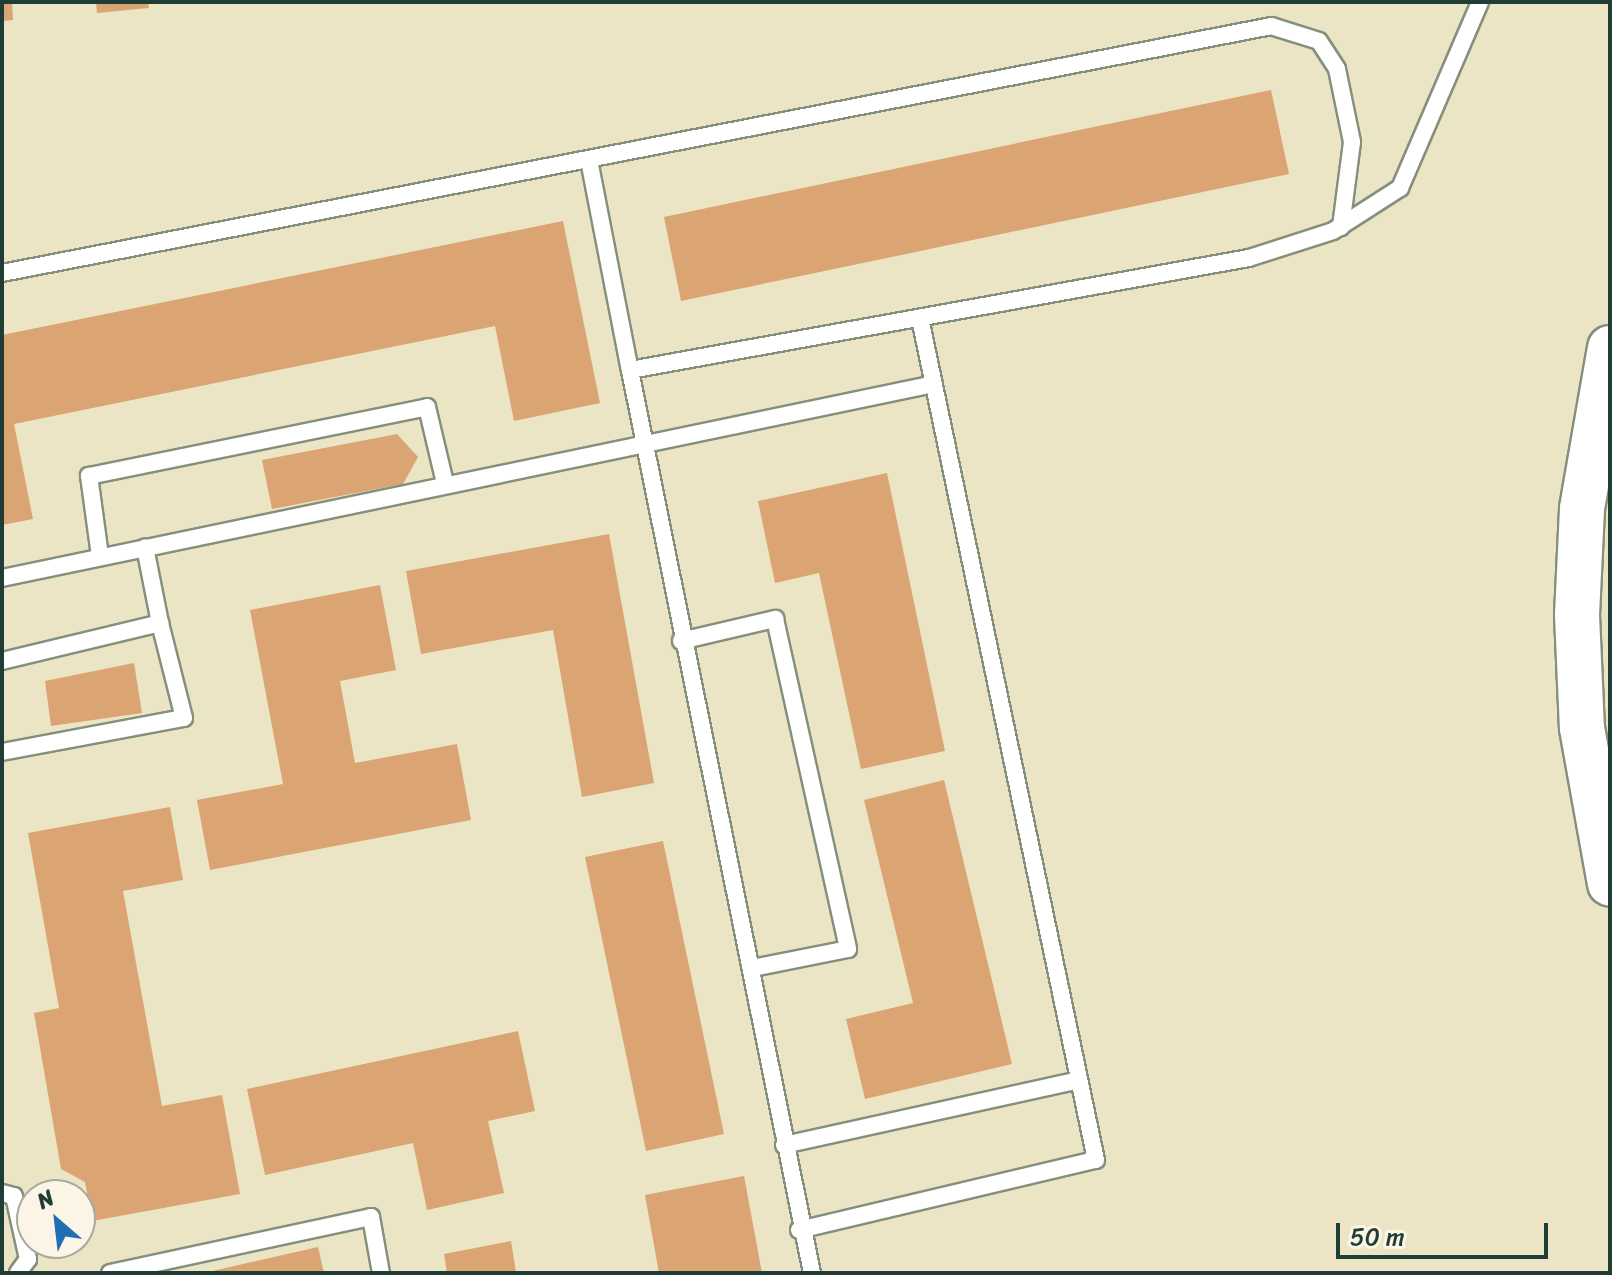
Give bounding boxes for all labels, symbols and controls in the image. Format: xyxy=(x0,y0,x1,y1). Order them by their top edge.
text: N xyxy=(30,1178,61,1220)
north arrow xyxy=(16,1179,96,1259)
scale bar xyxy=(1340,1207,1552,1257)
text: 50 m xyxy=(1350,1216,1405,1258)

